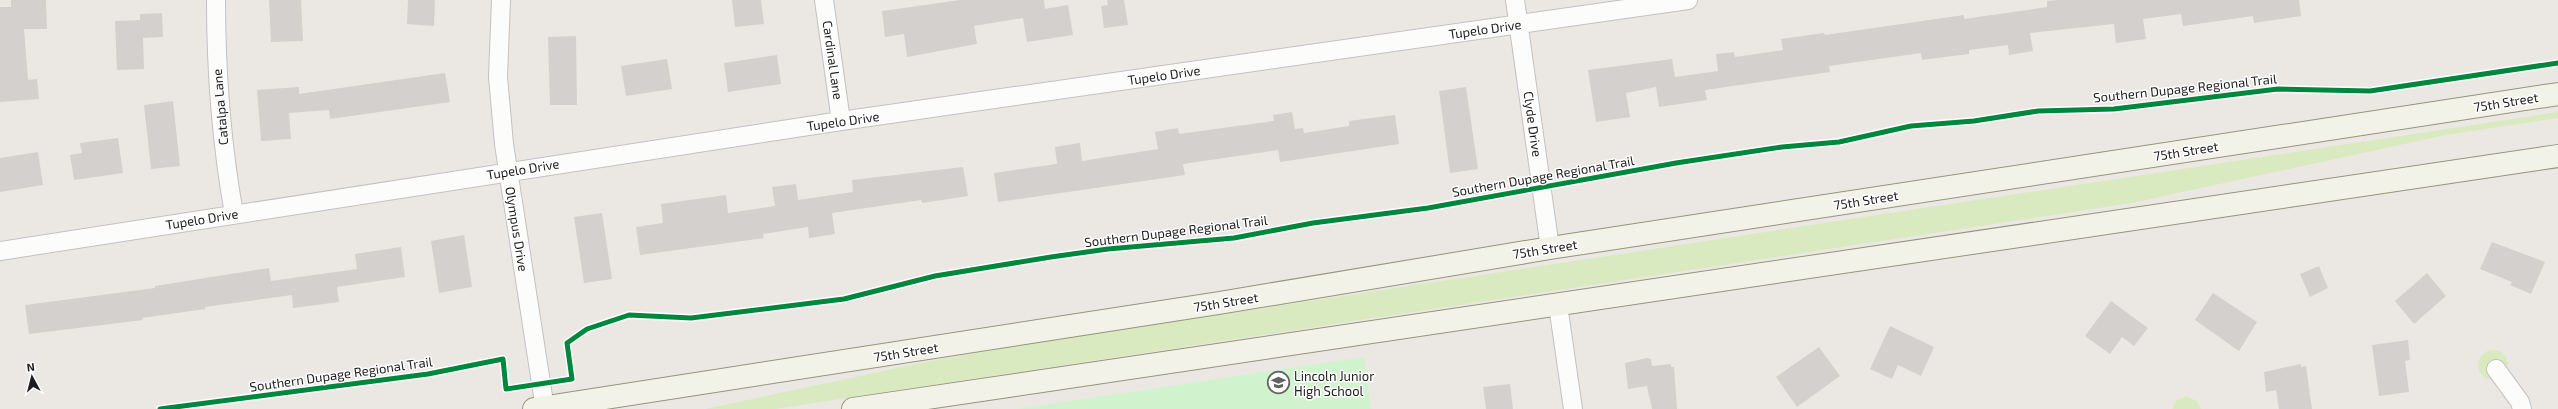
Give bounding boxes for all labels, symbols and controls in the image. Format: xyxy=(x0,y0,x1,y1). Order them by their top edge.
street label: Tupelo Drive xyxy=(1448,16,1522,42)
street label: Cardinal Lane xyxy=(820,19,846,101)
street label: Tupelo Drive xyxy=(1127,62,1201,88)
street label: Catalpa Lane xyxy=(209,68,231,146)
street label: Southern Dupage Regional Trail xyxy=(2092,70,2278,106)
street label: 75th Street xyxy=(2473,89,2539,115)
street label: Clyde Drive xyxy=(1520,90,1546,158)
street label: Tupelo Drive xyxy=(806,108,880,134)
street label: 75th Street xyxy=(2153,138,2219,164)
street label: Southern Dupage Regional Trail xyxy=(1451,152,1635,200)
street label: Tupelo Drive xyxy=(486,155,560,183)
street label: Olympus Drive xyxy=(502,185,532,273)
street label: 75th Street xyxy=(1833,187,1899,213)
street label: Tupelo Drive xyxy=(165,205,239,233)
street label: Southern Dupage Regional Trail xyxy=(1083,212,1269,250)
street label: 75th Street xyxy=(1512,236,1578,262)
street label: 75th Street xyxy=(1193,289,1259,315)
street label: 75th Street xyxy=(873,339,939,365)
street label: Southern Dupage Regional Trail xyxy=(249,353,434,395)
north arrow xyxy=(12,357,52,397)
text: N xyxy=(26,360,36,374)
place label: Lincoln Junior High School xyxy=(1294,368,1374,399)
school or university icon: Lincoln Junior High School xyxy=(1266,370,1292,396)

